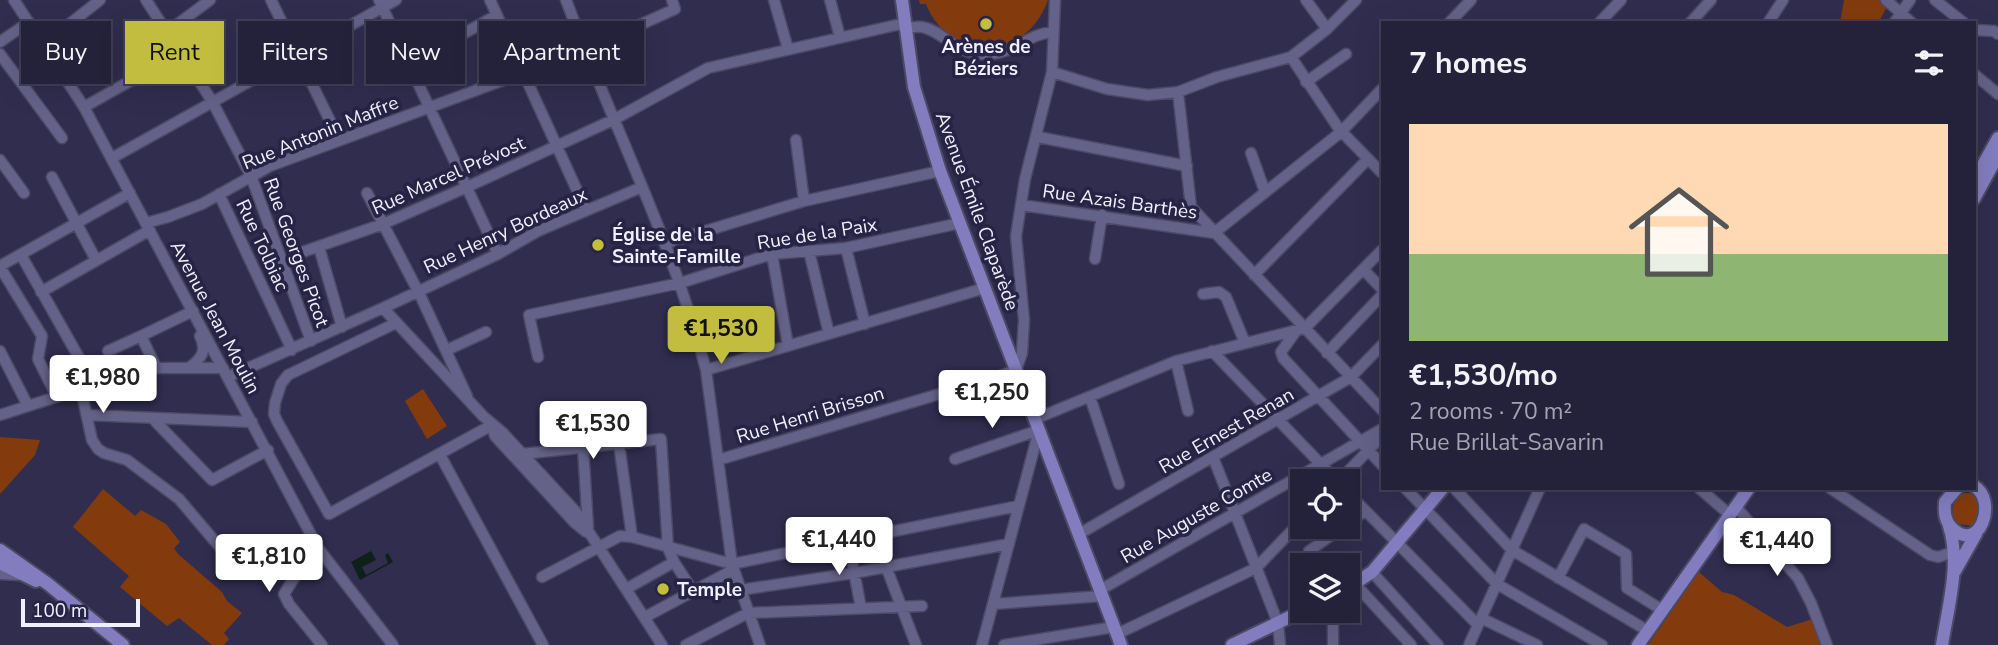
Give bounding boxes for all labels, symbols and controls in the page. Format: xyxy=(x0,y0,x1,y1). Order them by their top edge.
marker: Arènes de Béziers xyxy=(978,16,994,32)
chip: Buy xyxy=(21,21,111,84)
chip: Rent xyxy=(125,21,224,84)
chip: Filters xyxy=(238,21,352,84)
chip: New xyxy=(366,21,465,84)
chip: Apartment xyxy=(479,21,644,84)
place label: Arènes de Béziers xyxy=(941,34,1031,82)
text: 7 homes xyxy=(1409,43,1527,84)
icon: filters xyxy=(1910,44,1948,82)
street label: Rue Antonin Maffre xyxy=(238,90,402,176)
street label: Avenue Émile Claparède xyxy=(929,108,1025,314)
street label: Rue Marcel Prévost xyxy=(368,130,529,221)
icon: home xyxy=(1616,169,1742,295)
street label: Rue Georges Picot xyxy=(257,174,335,331)
street label: Rue Azais Barthès xyxy=(1041,178,1199,226)
street label: Rue Henry Bordeaux xyxy=(419,182,591,280)
street label: Rue Tolbiac xyxy=(229,195,295,296)
street label: Rue de la Paix xyxy=(755,212,879,256)
place label: Église de la Sainte-Famille xyxy=(612,222,741,270)
street label: Avenue Jean Moulin xyxy=(164,236,266,399)
marker: Église de la Sainte-Famille xyxy=(590,237,606,253)
pin: €1,530 xyxy=(664,306,778,366)
text: €1,530 xyxy=(684,313,758,344)
text: €1,530/mo xyxy=(1409,355,1558,396)
pin: €1,980 xyxy=(46,356,160,415)
text: €1,980 xyxy=(66,362,140,393)
pin: €1,250 xyxy=(935,370,1049,430)
text: €1,250 xyxy=(955,377,1029,408)
street label: Rue Henri Brisson xyxy=(733,380,887,450)
street label: Rue Ernest Renan xyxy=(1154,382,1299,480)
text: 2 rooms · 70 m² xyxy=(1409,396,1572,427)
pin: €1,530 xyxy=(536,402,650,461)
text: €1,530 xyxy=(556,408,630,439)
text: Rue Brillat-Savarin xyxy=(1409,427,1604,458)
street label: Rue Auguste Comte xyxy=(1116,462,1277,570)
map controls xyxy=(1290,469,1360,623)
button: locate xyxy=(1290,469,1360,539)
pin: €1,440 xyxy=(782,518,896,577)
pin: €1,440 xyxy=(1720,518,1834,578)
text: €1,440 xyxy=(802,524,876,555)
text: €1,440 xyxy=(1740,525,1814,556)
pin: €1,810 xyxy=(212,534,326,594)
text: €1,810 xyxy=(232,541,306,572)
button: layers xyxy=(1290,553,1360,623)
place label: Temple xyxy=(677,577,742,603)
marker: Temple xyxy=(655,581,671,597)
scale bar xyxy=(21,596,140,628)
text: 100 m xyxy=(32,598,87,624)

